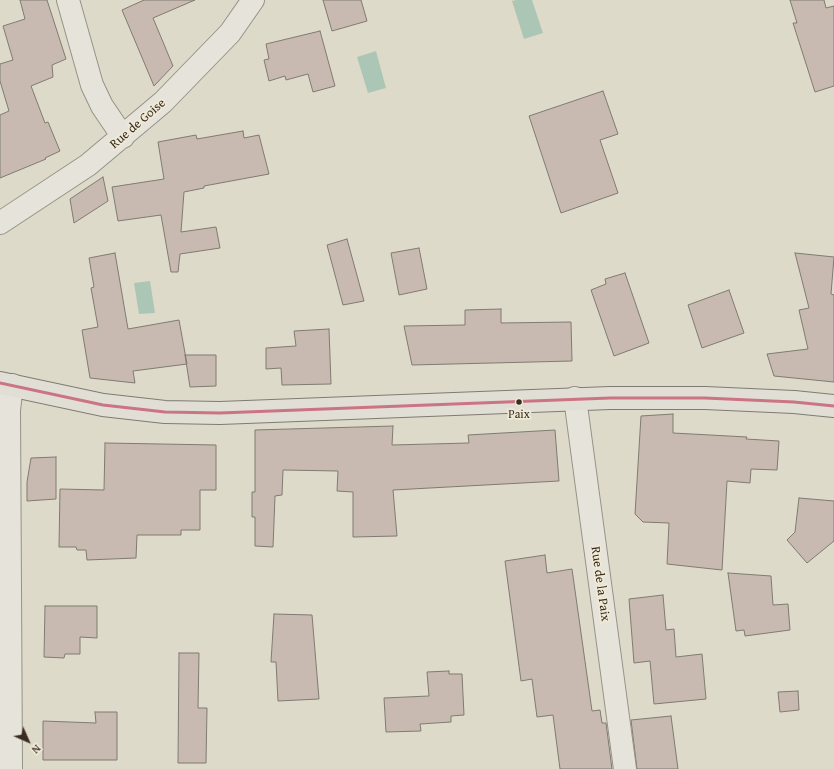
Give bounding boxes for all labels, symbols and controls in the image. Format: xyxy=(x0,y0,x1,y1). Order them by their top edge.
street label: Rue de Goise xyxy=(107,96,169,152)
marker: Paix xyxy=(514,397,524,407)
place label: Paix xyxy=(508,408,530,422)
street label: Rue de la Paix xyxy=(587,546,613,622)
north arrow xyxy=(8,721,48,761)
text: N xyxy=(28,741,45,758)

